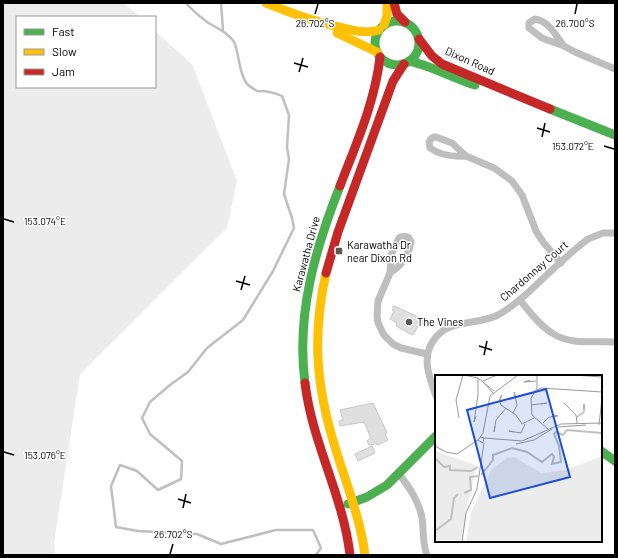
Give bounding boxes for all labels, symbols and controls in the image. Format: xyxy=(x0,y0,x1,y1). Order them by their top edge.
legend xyxy=(16,16,156,88)
text: 26.702°S xyxy=(296,17,334,29)
text: 26.700°S xyxy=(556,17,595,29)
text: Fast xyxy=(52,24,75,38)
text: Slow xyxy=(52,44,77,58)
street label: Dixon Road xyxy=(443,44,497,77)
text: Jam xyxy=(52,64,75,78)
text: 153.072°E xyxy=(552,140,594,152)
text: 153.074°E xyxy=(24,215,66,227)
street label: Karawatha Drive xyxy=(289,215,322,293)
place label: Karawatha Dr near Dixon Rd xyxy=(347,238,412,264)
street label: Chardonnay Court xyxy=(497,238,570,304)
marker: Karawatha Dr near Dixon Rd xyxy=(334,246,344,256)
place label: The Vines xyxy=(417,315,463,328)
marker: The Vines xyxy=(404,317,414,327)
inset map xyxy=(435,375,602,542)
text: 153.076°E xyxy=(24,449,66,461)
text: 26.702°S xyxy=(154,528,192,540)

